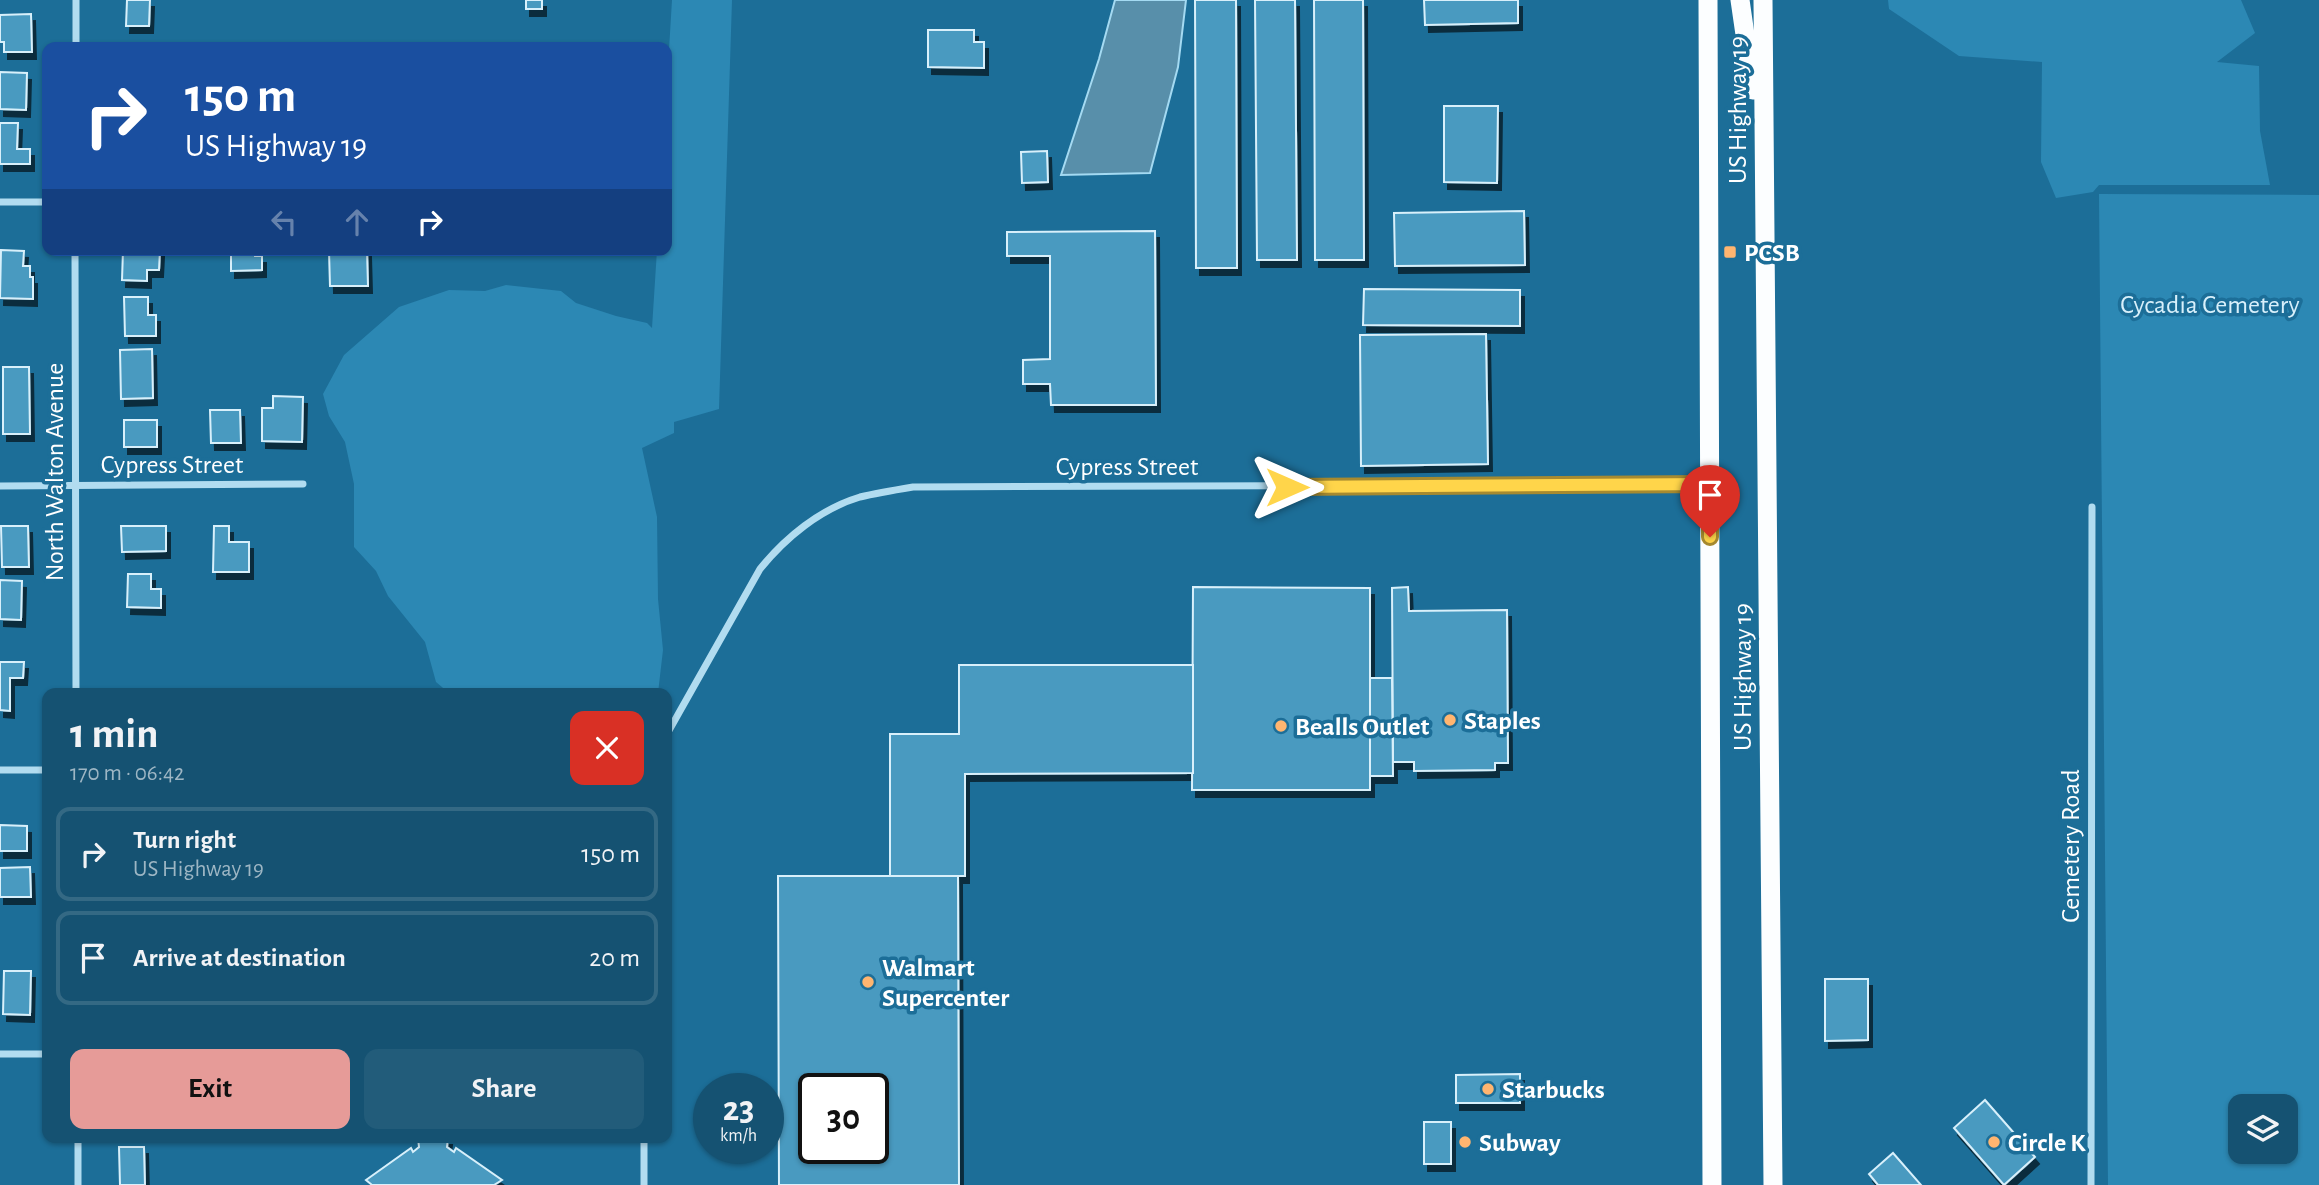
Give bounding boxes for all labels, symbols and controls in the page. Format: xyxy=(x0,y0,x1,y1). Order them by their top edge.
street label: US Highway 19 xyxy=(1725,36,1751,184)
icon: right xyxy=(70,70,161,161)
text: 150 m xyxy=(185,72,296,121)
text: US Highway 19 xyxy=(185,130,367,162)
icon: left xyxy=(265,203,303,241)
icon: ahead xyxy=(338,203,376,241)
icon: right xyxy=(411,203,449,241)
place label: PCSB xyxy=(1744,240,1800,266)
marker: PCSB xyxy=(1722,244,1738,260)
park label: Cycadia Cemetery xyxy=(2120,292,2300,318)
street label: North Walton Avenue xyxy=(42,363,68,581)
position arrow xyxy=(1250,450,1324,524)
street label: Cypress Street xyxy=(101,452,243,478)
street label: Cypress Street xyxy=(1056,454,1198,480)
pin xyxy=(1680,465,1740,537)
icon: arrive xyxy=(1691,476,1729,514)
street label: US Highway 19 xyxy=(1730,603,1756,751)
place label: Staples xyxy=(1464,708,1541,734)
button: close xyxy=(570,711,644,785)
marker: Staples xyxy=(1442,712,1458,728)
text: 1 min xyxy=(70,713,159,755)
place label: Bealls Outlet xyxy=(1295,714,1429,740)
marker: Bealls Outlet xyxy=(1273,718,1289,734)
text: 170 m · 06:42 xyxy=(70,762,184,785)
street label: Cemetery Road xyxy=(2058,769,2084,923)
text: Turn right xyxy=(133,827,236,853)
icon: right xyxy=(74,835,112,873)
text: 150 m xyxy=(581,841,640,867)
text: US Highway 19 xyxy=(133,858,264,881)
icon: arrive xyxy=(74,939,112,977)
text: Arrive at destination xyxy=(133,945,346,971)
text: 20 m xyxy=(589,945,640,971)
place label: Walmart Supercenter xyxy=(882,955,1009,1011)
marker: Walmart Supercenter xyxy=(860,974,876,990)
button: Exit xyxy=(70,1049,350,1129)
button: Share xyxy=(364,1049,644,1129)
speed limit sign: 30 xyxy=(798,1073,889,1164)
place label: Starbucks xyxy=(1502,1077,1605,1103)
marker: Starbucks xyxy=(1480,1081,1496,1097)
text: 23 xyxy=(723,1092,754,1127)
map controls xyxy=(2228,1094,2298,1164)
button: layers xyxy=(2228,1094,2298,1164)
text: km/h xyxy=(720,1127,757,1145)
place label: Subway xyxy=(1479,1130,1561,1156)
place label: Circle K xyxy=(2008,1130,2086,1156)
marker: Subway xyxy=(1457,1134,1473,1150)
marker: Circle K xyxy=(1986,1134,2002,1150)

